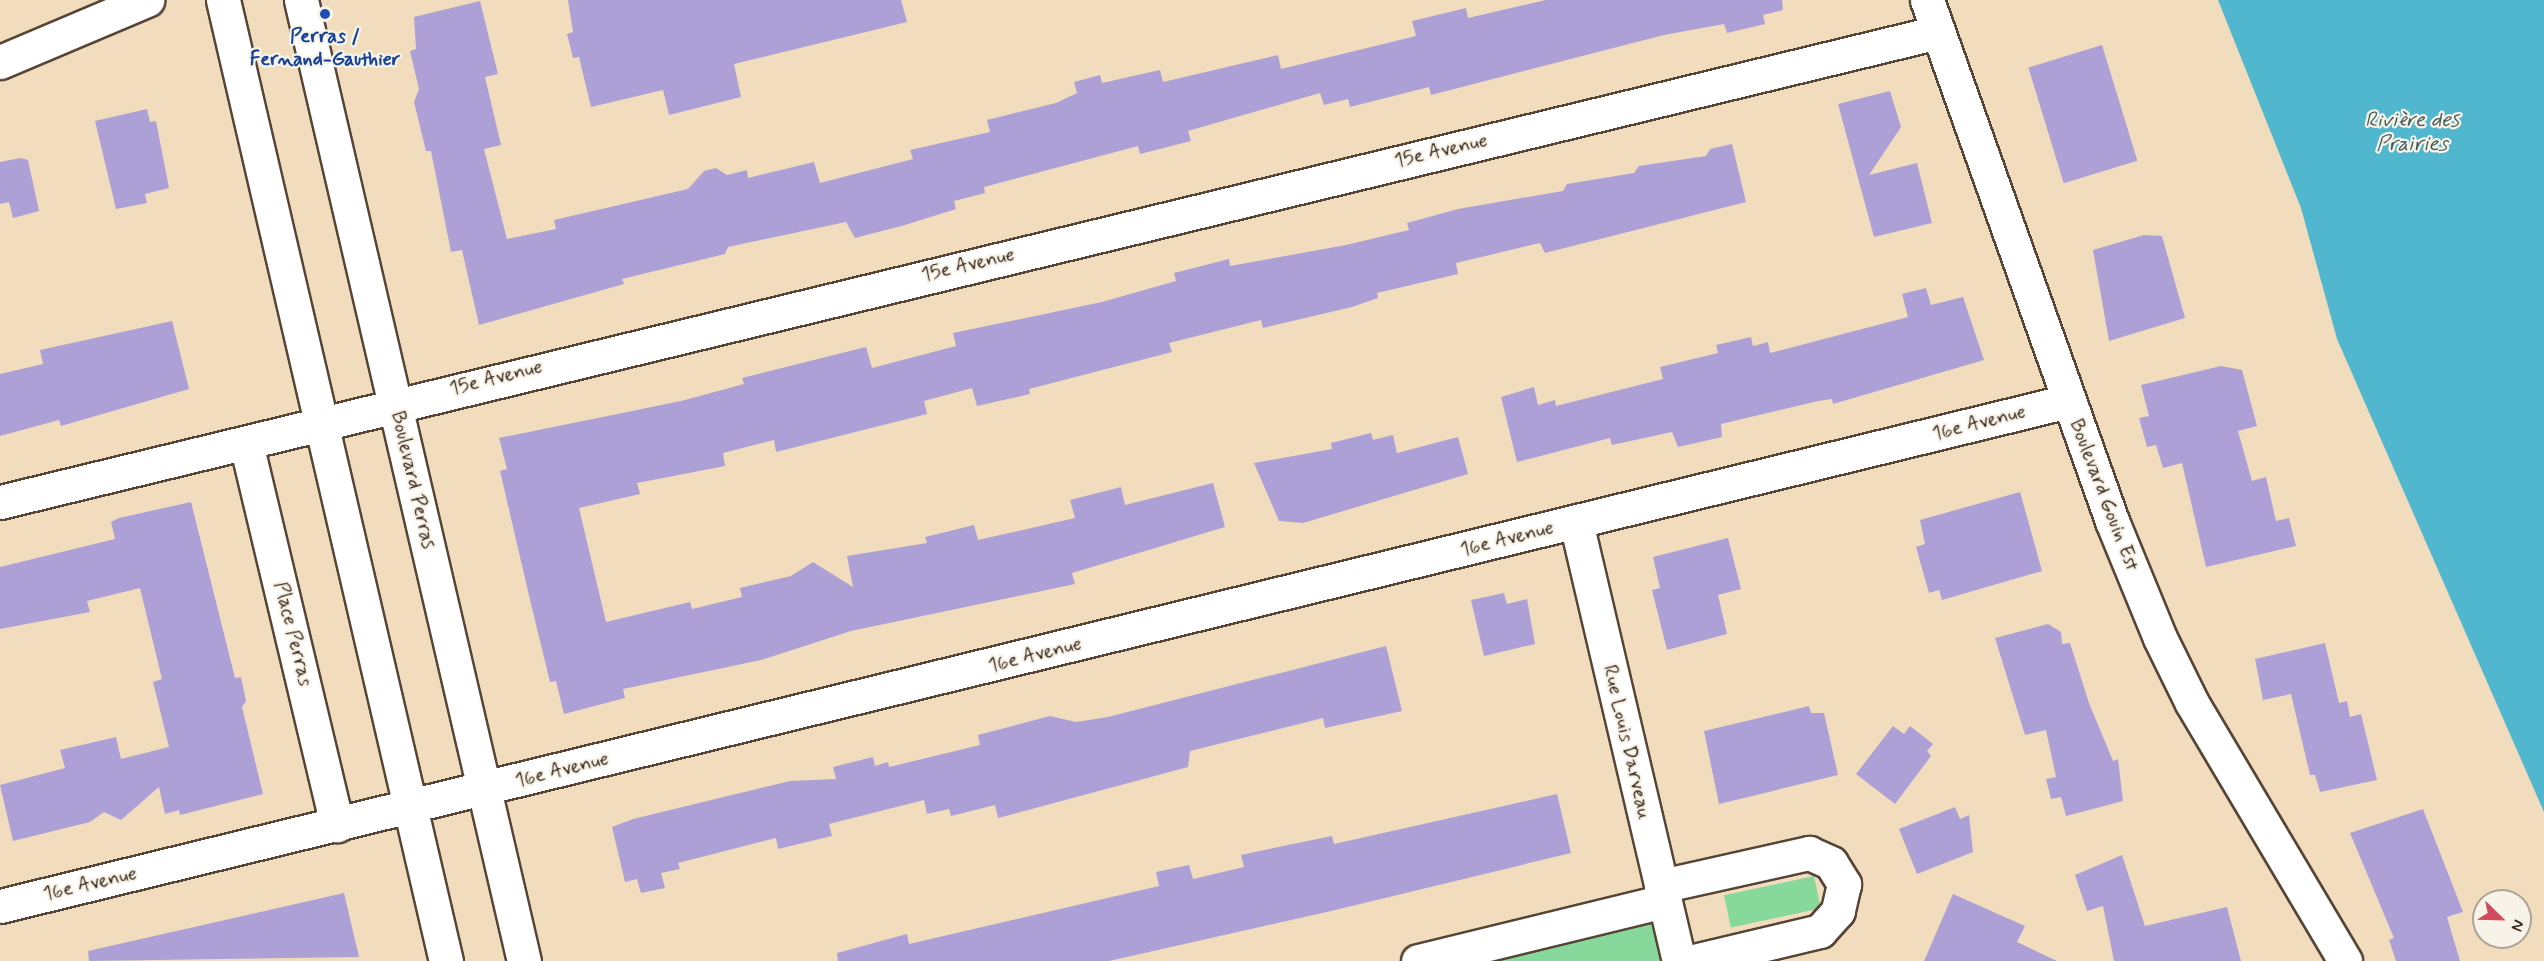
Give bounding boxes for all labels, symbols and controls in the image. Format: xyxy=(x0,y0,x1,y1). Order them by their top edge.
marker: Perras / Fernand-Gauthier xyxy=(318,7,332,21)
place label: Perras / Fernand-Gauthier xyxy=(250,24,400,71)
water label: Rivière des Prairies xyxy=(2364,107,2460,157)
street label: 15e Avenue xyxy=(1391,128,1491,174)
street label: 15e Avenue xyxy=(918,242,1018,288)
street label: 15e Avenue xyxy=(446,355,546,401)
street label: 16e Avenue xyxy=(1929,400,2029,446)
street label: Boulevard Perras xyxy=(386,409,440,551)
street label: Boulevard Gouin Est xyxy=(2064,416,2144,574)
street label: 16e Avenue xyxy=(1457,516,1557,562)
street label: Place Perras xyxy=(269,580,317,688)
street label: 16e Avenue xyxy=(985,632,1085,678)
street label: Rue Louis Darveau xyxy=(1598,665,1656,819)
street label: 16e Avenue xyxy=(512,747,612,793)
street label: 16e Avenue xyxy=(40,861,140,907)
north arrow xyxy=(2472,889,2532,949)
text: N xyxy=(2505,916,2529,934)

